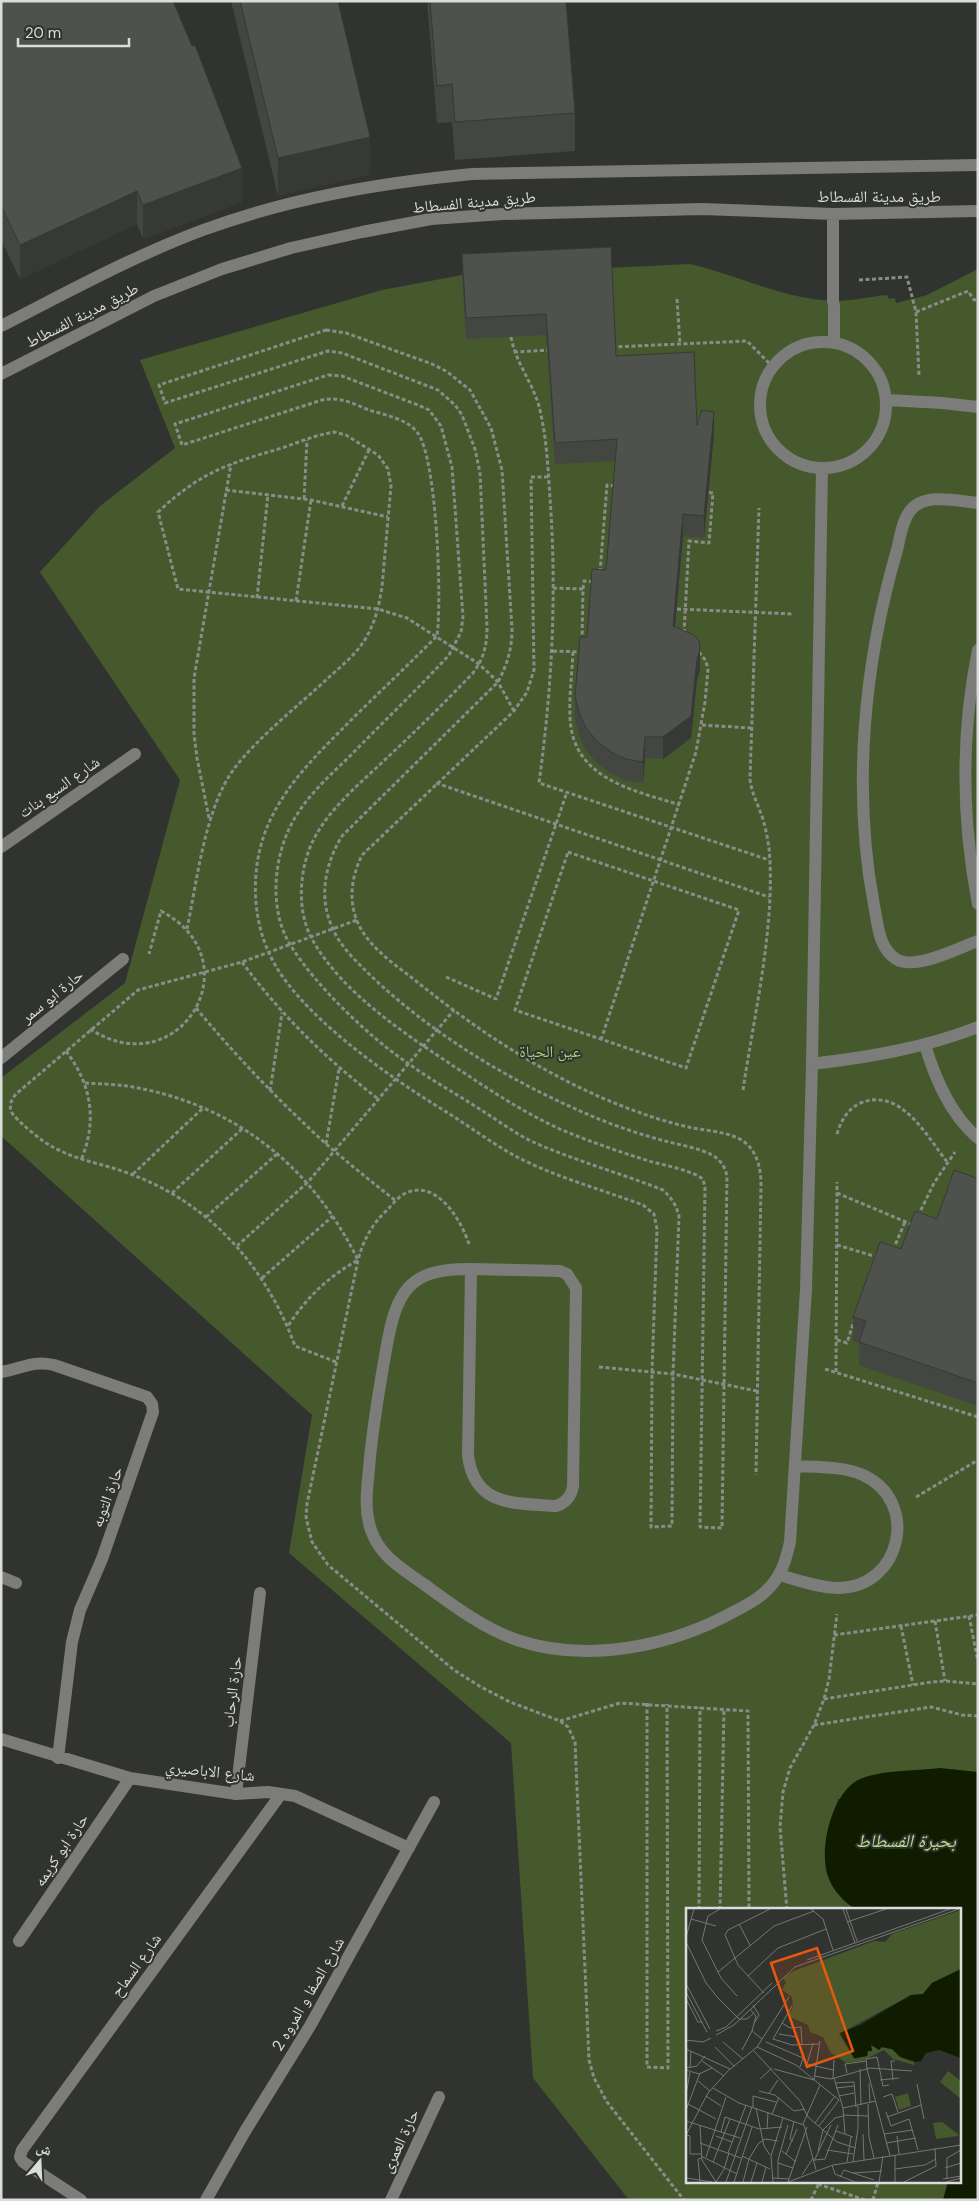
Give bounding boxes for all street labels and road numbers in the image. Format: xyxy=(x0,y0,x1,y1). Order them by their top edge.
street label: طريق مدينة الفسطاط xyxy=(411,186,537,218)
street label: طريق مدينة الفسطاط xyxy=(817,186,941,207)
street label: طريق مدينة الفسطاط xyxy=(22,278,142,352)
street label: شارع السبع بنات xyxy=(14,751,104,823)
street label: حارة ابو سمر xyxy=(16,964,88,1028)
street label: حارة التوبه xyxy=(86,1464,128,1530)
street label: حارة الرحاب xyxy=(217,1655,247,1729)
street label: شارع الاباصيري xyxy=(164,1756,256,1788)
street label: حارة ابو كريمه xyxy=(29,1809,93,1891)
street label: شارع السماح xyxy=(106,1929,166,2001)
street label: شارع الصفا و المروه 2 xyxy=(267,1933,349,2055)
street label: حارة العمرى xyxy=(376,2106,424,2176)

